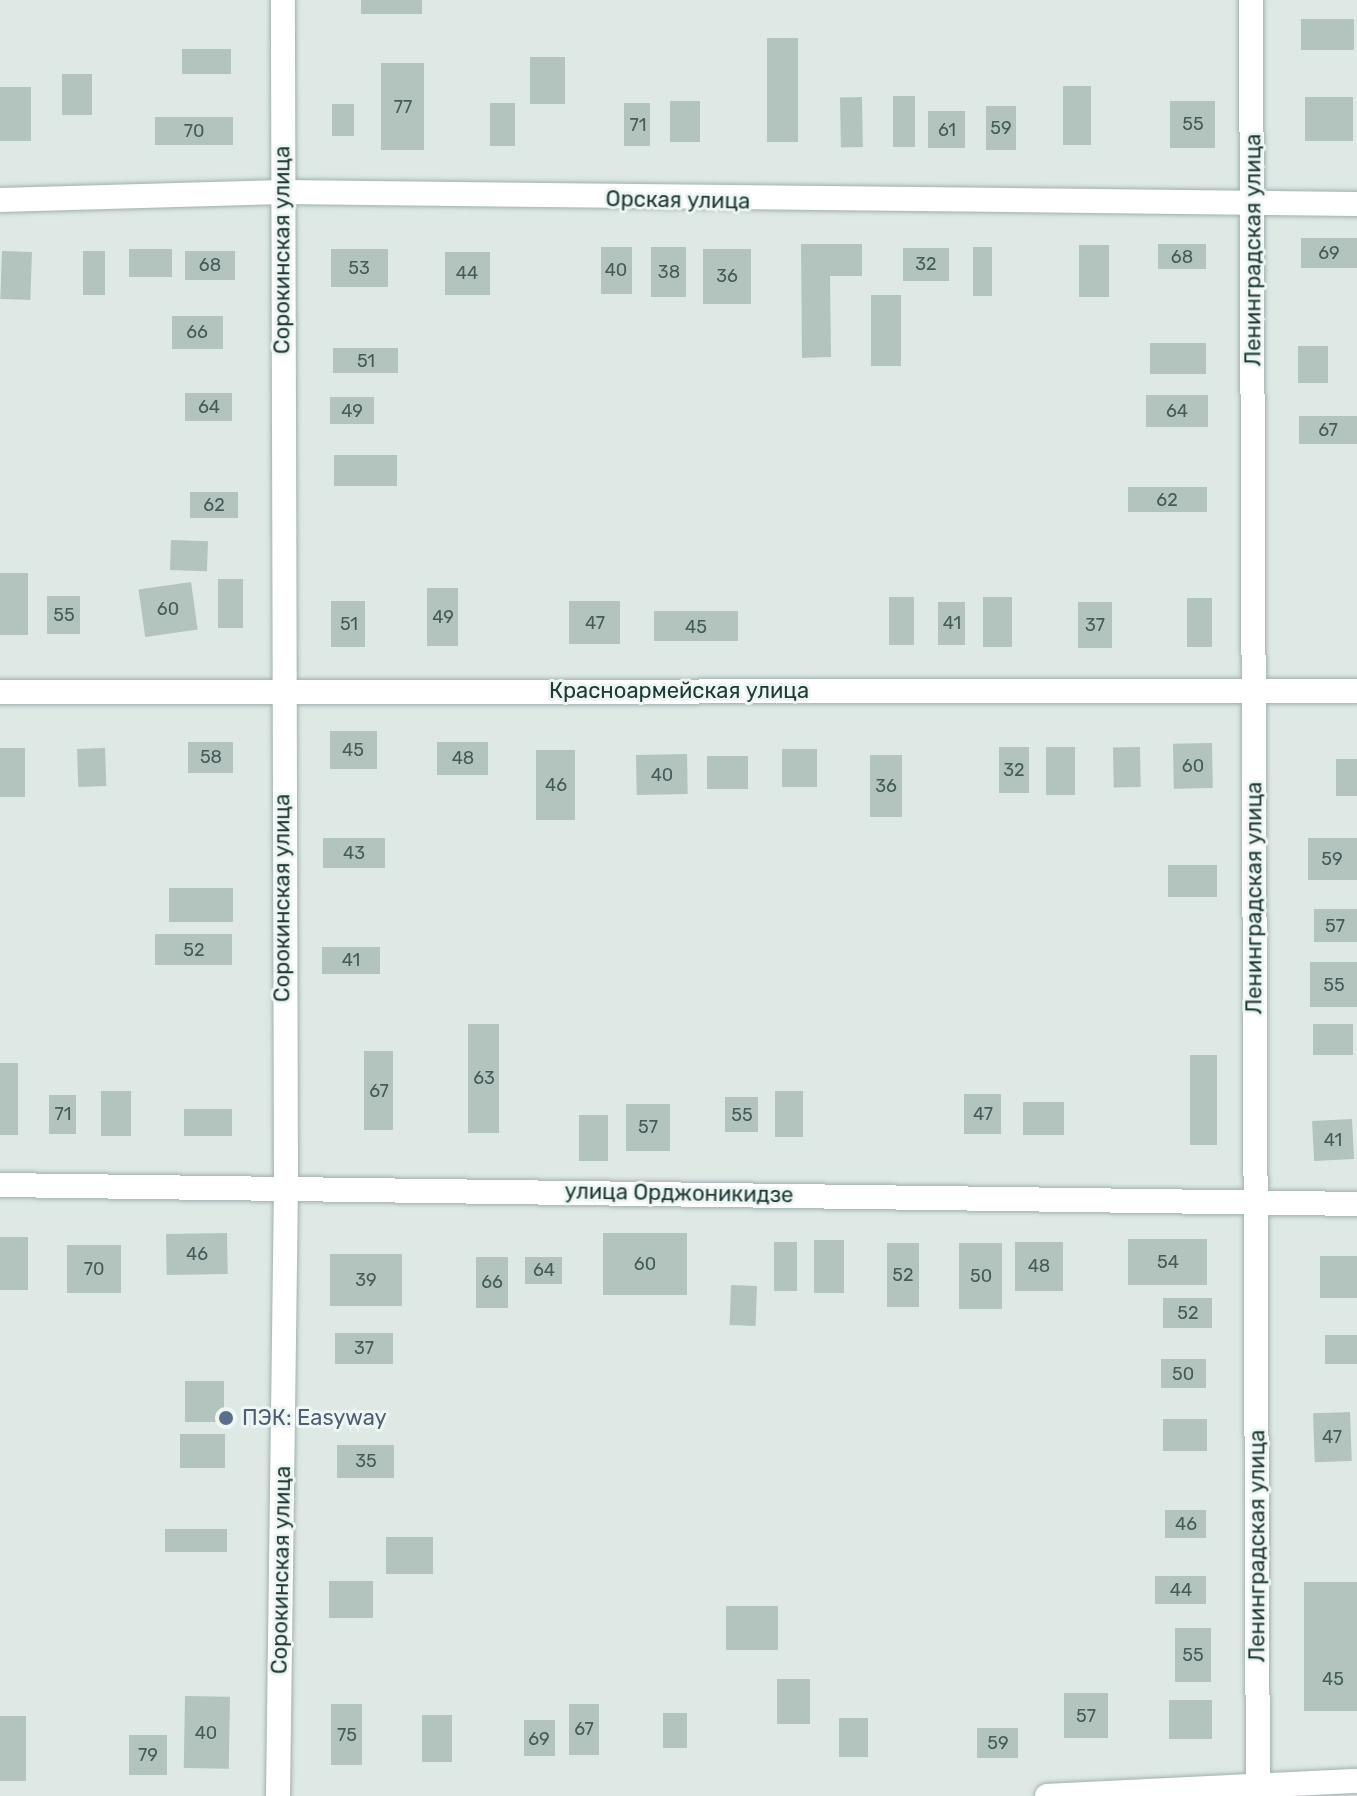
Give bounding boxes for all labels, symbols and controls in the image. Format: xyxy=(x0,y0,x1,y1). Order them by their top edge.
house number: 77 xyxy=(394,96,412,118)
house number: 55 xyxy=(1182,113,1204,135)
house number: 71 xyxy=(630,114,646,136)
house number: 59 xyxy=(990,117,1012,139)
house number: 61 xyxy=(938,119,956,141)
house number: 70 xyxy=(184,120,204,142)
street label: Ленинградская улица xyxy=(1240,134,1266,366)
street label: Сорокинская улица xyxy=(269,146,295,354)
street label: Орская улица xyxy=(605,186,751,214)
house number: 69 xyxy=(1318,242,1340,264)
house number: 68 xyxy=(1171,246,1193,268)
house number: 32 xyxy=(915,253,937,275)
house number: 68 xyxy=(199,254,221,276)
house number: 53 xyxy=(348,257,370,279)
house number: 40 xyxy=(605,259,627,281)
house number: 38 xyxy=(658,261,680,283)
house number: 44 xyxy=(456,262,478,284)
house number: 36 xyxy=(716,265,738,287)
house number: 66 xyxy=(186,321,208,343)
house number: 51 xyxy=(357,350,375,372)
house number: 64 xyxy=(198,396,220,418)
house number: 49 xyxy=(341,400,363,422)
house number: 64 xyxy=(1166,400,1188,422)
house number: 67 xyxy=(1318,419,1338,441)
house number: 62 xyxy=(1156,489,1178,511)
house number: 62 xyxy=(203,494,225,516)
house number: 60 xyxy=(157,598,179,620)
house number: 55 xyxy=(53,604,75,626)
house number: 49 xyxy=(432,606,454,628)
house number: 47 xyxy=(585,612,605,634)
house number: 41 xyxy=(943,612,961,634)
house number: 51 xyxy=(340,613,358,635)
house number: 37 xyxy=(1085,614,1105,636)
house number: 45 xyxy=(685,616,707,638)
street label: Красноармейская улица xyxy=(549,678,809,704)
house number: 45 xyxy=(342,739,364,761)
house number: 58 xyxy=(200,746,222,768)
house number: 48 xyxy=(452,747,474,769)
house number: 60 xyxy=(1182,755,1204,777)
house number: 32 xyxy=(1003,759,1025,781)
house number: 40 xyxy=(651,764,673,786)
house number: 46 xyxy=(545,774,567,796)
house number: 36 xyxy=(875,775,897,797)
street label: Ленинградская улица xyxy=(1241,782,1267,1014)
street label: Сорокинская улица xyxy=(269,794,295,1002)
house number: 43 xyxy=(343,842,365,864)
house number: 59 xyxy=(1321,848,1343,870)
house number: 57 xyxy=(1325,915,1345,937)
house number: 52 xyxy=(183,939,205,961)
house number: 41 xyxy=(342,949,360,971)
house number: 55 xyxy=(1323,974,1345,996)
house number: 63 xyxy=(473,1067,495,1089)
house number: 67 xyxy=(369,1080,389,1102)
house number: 71 xyxy=(55,1103,71,1125)
house number: 47 xyxy=(973,1103,993,1125)
house number: 55 xyxy=(731,1104,753,1126)
house number: 57 xyxy=(638,1116,658,1138)
house number: 41 xyxy=(1324,1129,1342,1151)
street label: улица Орджоникидзе xyxy=(564,1178,794,1208)
house number: 46 xyxy=(186,1243,208,1265)
house number: 54 xyxy=(1157,1251,1179,1273)
house number: 60 xyxy=(634,1253,656,1275)
house number: 48 xyxy=(1028,1255,1050,1277)
house number: 70 xyxy=(84,1258,104,1280)
house number: 64 xyxy=(533,1259,555,1281)
house number: 52 xyxy=(892,1264,914,1286)
house number: 50 xyxy=(970,1265,992,1287)
house number: 39 xyxy=(355,1269,377,1291)
house number: 66 xyxy=(481,1271,503,1293)
house number: 52 xyxy=(1177,1302,1199,1324)
house number: 37 xyxy=(354,1337,374,1359)
house number: 50 xyxy=(1172,1363,1194,1385)
place label: ПЭК: Easyway xyxy=(242,1405,387,1431)
marker: ПЭК: Easyway xyxy=(217,1409,235,1427)
house number: 47 xyxy=(1322,1426,1342,1448)
street label: Ленинградская улица xyxy=(1244,1430,1270,1662)
house number: 35 xyxy=(355,1450,377,1472)
street label: Сорокинская улица xyxy=(266,1466,296,1674)
house number: 46 xyxy=(1175,1513,1197,1535)
house number: 44 xyxy=(1170,1579,1192,1601)
house number: 55 xyxy=(1182,1644,1204,1666)
house number: 45 xyxy=(1322,1668,1344,1690)
house number: 57 xyxy=(1076,1705,1096,1727)
house number: 67 xyxy=(574,1718,594,1740)
house number: 40 xyxy=(195,1722,217,1744)
house number: 75 xyxy=(337,1724,357,1746)
house number: 69 xyxy=(528,1728,550,1750)
house number: 59 xyxy=(987,1732,1009,1754)
house number: 79 xyxy=(138,1744,158,1766)

